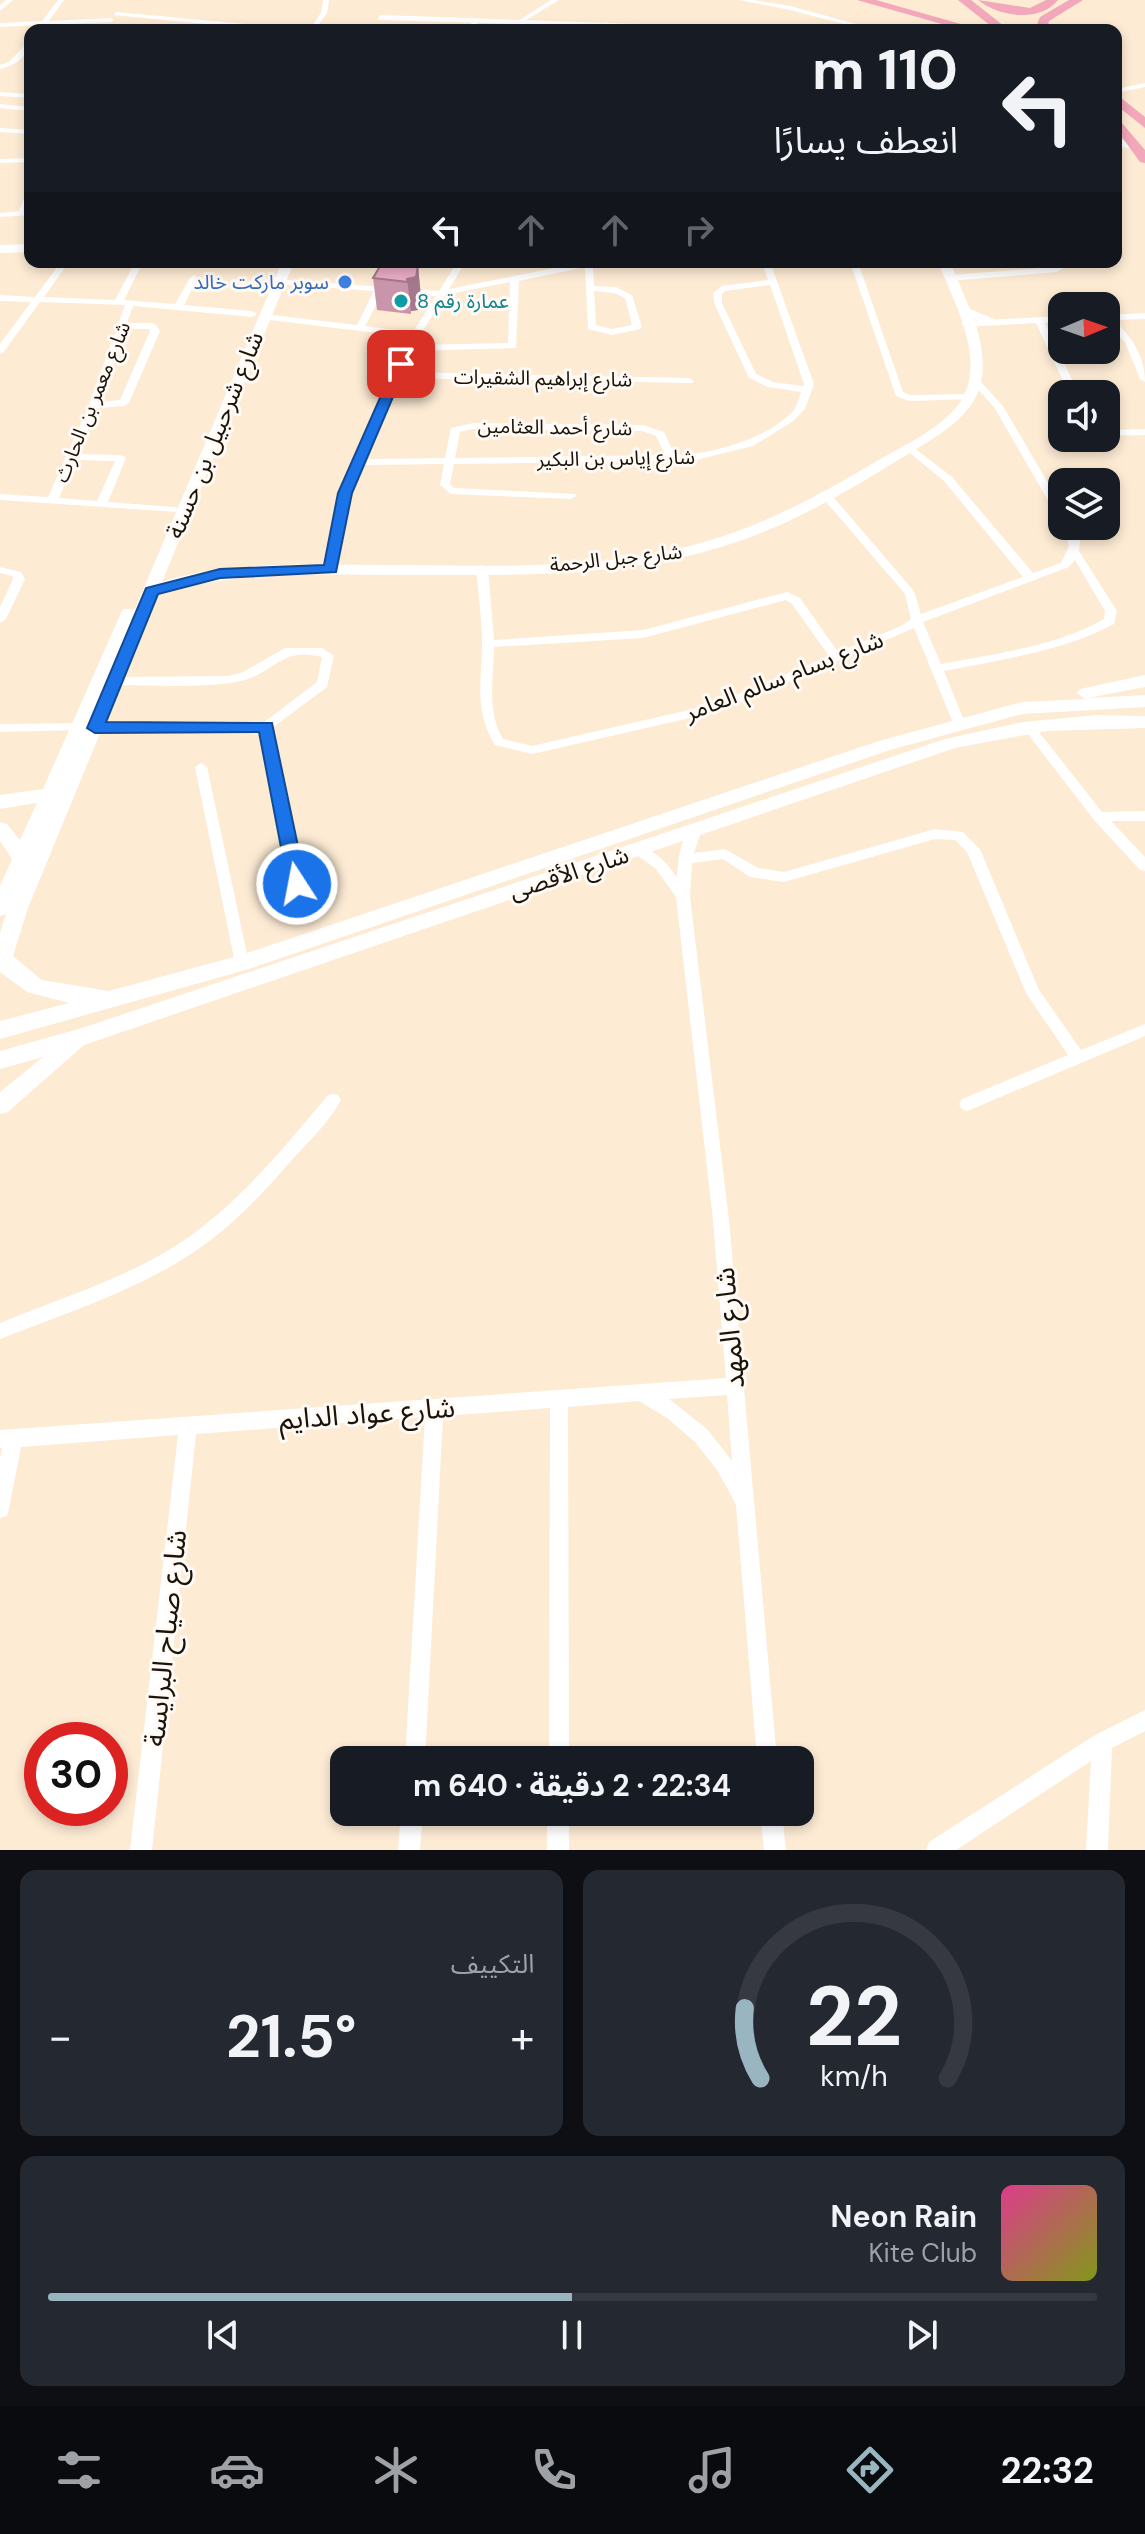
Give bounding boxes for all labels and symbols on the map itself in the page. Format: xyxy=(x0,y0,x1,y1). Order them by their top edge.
place label: سوبر ماركت خالد xyxy=(194,269,329,295)
marker: سوبر ماركت خالد xyxy=(336,273,354,291)
place label: عمارة رقم 8 xyxy=(417,288,509,316)
marker: عمارة رقم 8 xyxy=(392,292,410,310)
north arrow xyxy=(1048,292,1120,364)
street label: شارع معمر بن الحارث xyxy=(48,318,138,487)
street label: شارع شرحبيل بن حسنة xyxy=(159,327,272,544)
pin xyxy=(367,330,435,398)
street label: شارع إبراهيم الشقيرات xyxy=(454,363,632,395)
street label: شارع أحمد العثامين xyxy=(477,413,632,443)
street label: شارع إياس بن البكير xyxy=(536,444,695,474)
street label: شارع جبل الرحمة xyxy=(549,538,684,580)
street label: شارع بسام سالم العامر xyxy=(679,623,889,731)
street label: شارع الأقصى xyxy=(505,839,633,908)
position arrow xyxy=(255,842,339,926)
street label: شارع المهد xyxy=(706,1266,755,1390)
street label: شارع عواد الدايم xyxy=(278,1389,457,1441)
street label: شارع صياح البرايسة xyxy=(136,1528,197,1748)
speed limit sign: 30 xyxy=(24,1722,128,1826)

